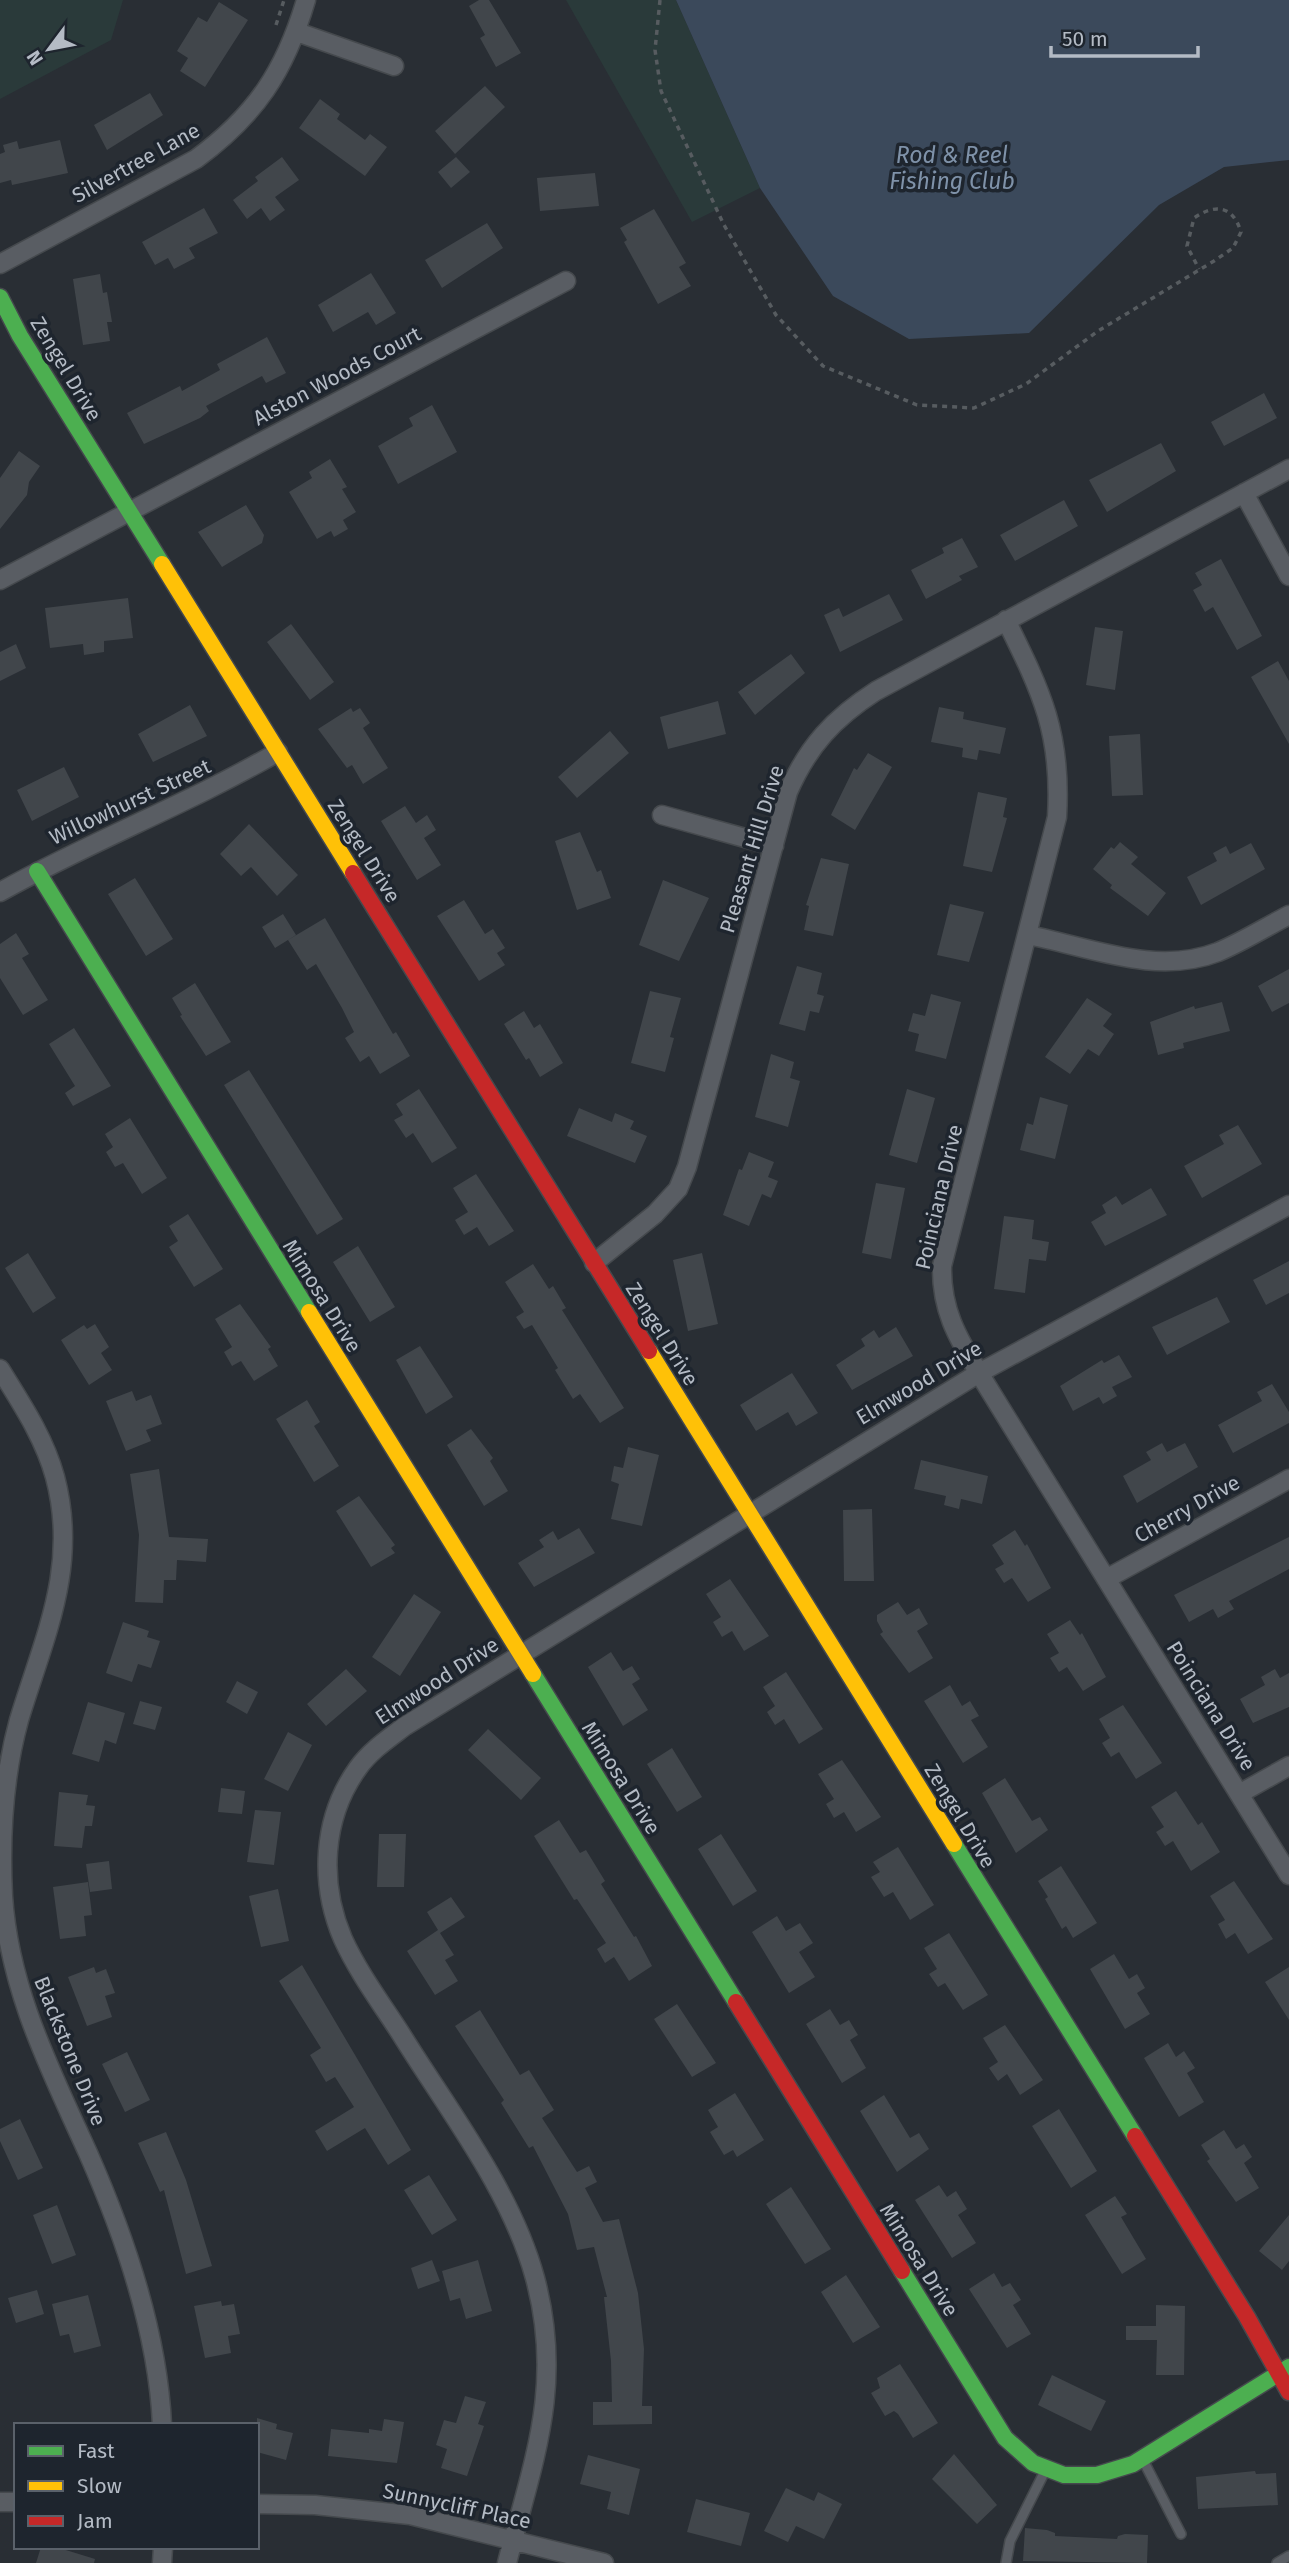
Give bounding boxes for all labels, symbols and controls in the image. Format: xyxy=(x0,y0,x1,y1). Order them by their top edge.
north arrow xyxy=(14,14,84,84)
scale bar xyxy=(1051,14,1198,58)
text: 50 m xyxy=(1062,26,1108,52)
text: N xyxy=(22,46,48,69)
street label: Silvertree Lane xyxy=(68,117,204,209)
water label: Rod & Reel Fishing Club xyxy=(889,141,1015,195)
street label: Zengel Drive xyxy=(25,312,107,426)
street label: Alston Woods Court xyxy=(249,321,426,431)
street label: Willowhurst Street xyxy=(45,753,215,851)
street label: Pleasant Hill Drive xyxy=(714,762,790,936)
street label: Zengel Drive xyxy=(322,794,406,908)
street label: Poinciana Drive xyxy=(910,1122,968,1272)
street label: Mimosa Drive xyxy=(277,1235,367,1357)
street label: Zengel Drive xyxy=(620,1277,704,1391)
street label: Elmwood Drive xyxy=(851,1335,987,1431)
street label: Cherry Drive xyxy=(1130,1469,1244,1549)
street label: Elmwood Drive xyxy=(370,1631,504,1731)
street label: Poinciana Drive xyxy=(1161,1636,1261,1776)
street label: Mimosa Drive xyxy=(576,1717,666,1839)
street label: Zengel Drive xyxy=(919,1759,1001,1873)
street label: Blackstone Drive xyxy=(28,1972,112,2130)
street label: Mimosa Drive xyxy=(874,2199,964,2321)
legend xyxy=(14,2423,259,2549)
text: Fast xyxy=(77,2438,115,2464)
text: Slow xyxy=(77,2473,122,2499)
street label: Sunnycliff Place xyxy=(381,2478,533,2534)
text: Jam xyxy=(77,2508,113,2534)

